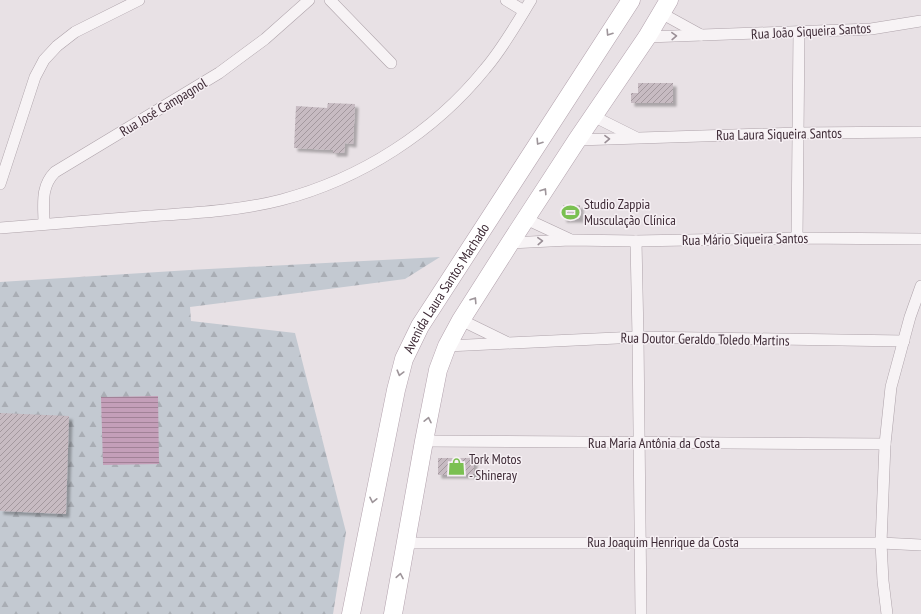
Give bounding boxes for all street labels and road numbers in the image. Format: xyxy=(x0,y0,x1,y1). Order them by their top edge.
street label: Rua João Siqueira Santos xyxy=(751,19,872,43)
street label: Rua José Campagnol xyxy=(116,74,210,140)
street label: Rua Laura Siqueira Santos xyxy=(716,124,842,144)
street label: Avenida Laura Santos Machado xyxy=(399,220,493,356)
street label: Rua Mário Siqueira Santos xyxy=(682,229,809,249)
street label: Rua Doutor Geraldo Toledo Martins xyxy=(620,329,790,349)
street label: Rua Maria Antônia da Costa xyxy=(588,434,720,452)
street label: Rua Joaquim Henrique da Costa xyxy=(587,533,739,551)

